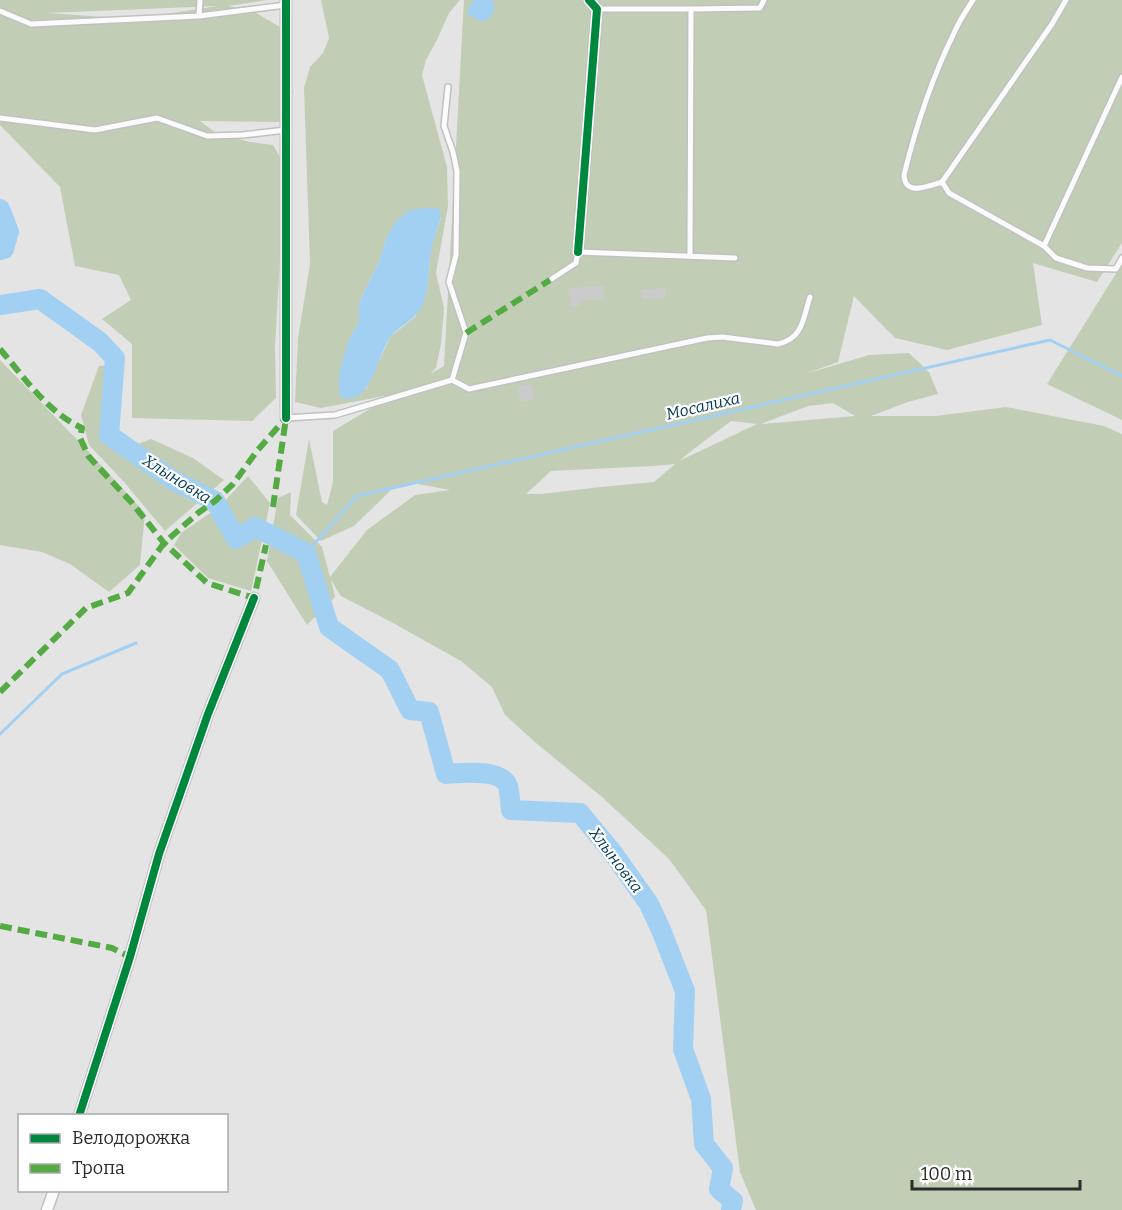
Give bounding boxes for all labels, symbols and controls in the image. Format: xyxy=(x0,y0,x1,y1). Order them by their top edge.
water label: Мосалиха xyxy=(664,388,742,424)
water label: Хлыновка xyxy=(138,450,215,507)
water label: Хлыновка xyxy=(585,823,647,896)
legend xyxy=(18,1114,228,1192)
text: Велодорожка xyxy=(72,1127,190,1149)
scale bar xyxy=(912,1153,1080,1191)
text: Тропа xyxy=(72,1157,125,1179)
text: 100 m xyxy=(921,1163,972,1185)

